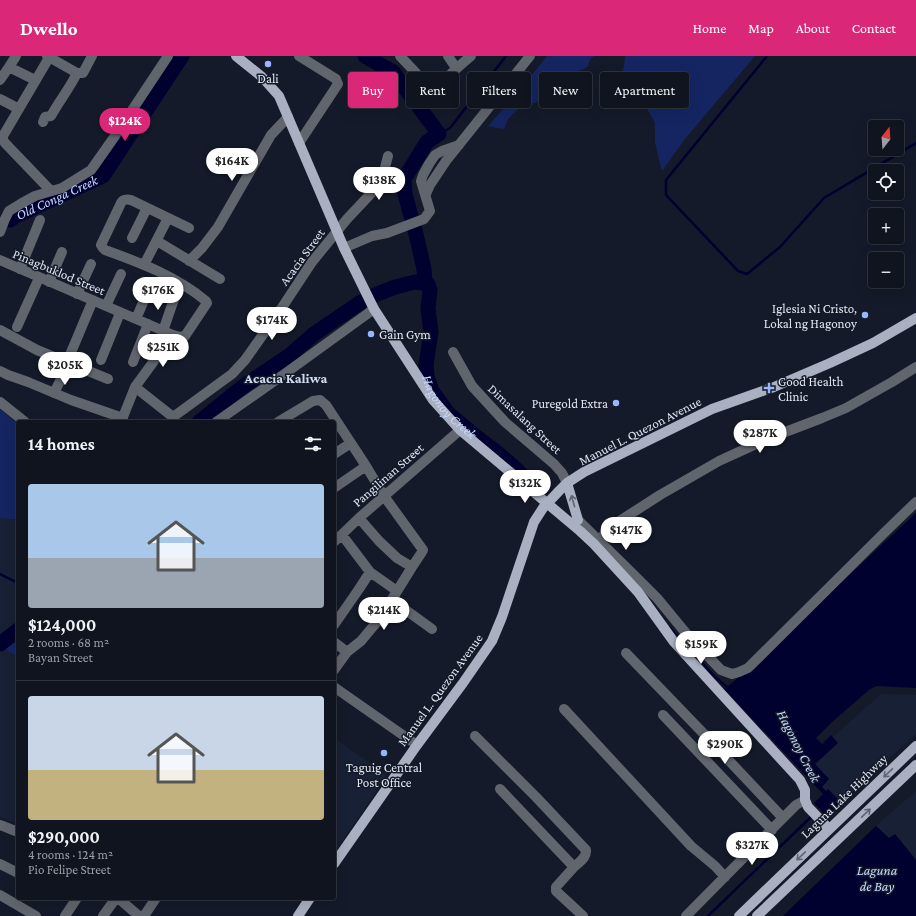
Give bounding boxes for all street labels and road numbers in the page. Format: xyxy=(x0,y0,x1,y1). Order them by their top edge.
street label: Acacia Street xyxy=(276,225,328,288)
street label: Pinagbuklod Street xyxy=(11,246,108,298)
street label: Dimasalang Street xyxy=(485,381,565,457)
street label: Manuel L. Quezon Avenue xyxy=(576,394,704,468)
street label: Pangilinan Street xyxy=(350,440,427,510)
street label: Manuel L. Quezon Avenue xyxy=(394,631,486,749)
street label: Laguna Lake Highway xyxy=(798,750,891,841)

